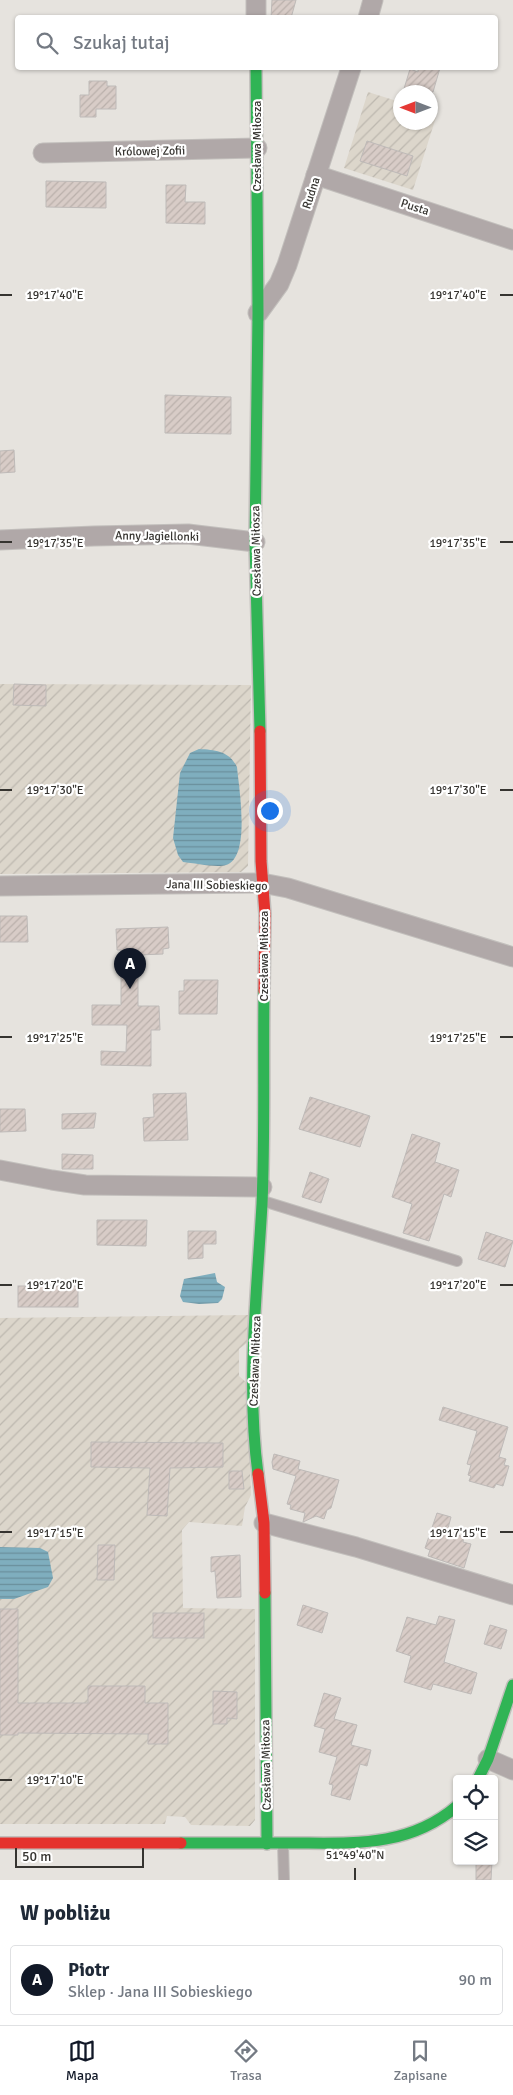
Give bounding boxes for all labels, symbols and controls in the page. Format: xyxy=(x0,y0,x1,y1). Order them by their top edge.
search box xyxy=(15,15,498,70)
icon: search xyxy=(33,29,61,57)
text: Szukaj tutaj xyxy=(73,31,170,55)
north arrow xyxy=(393,85,438,130)
street label: Czesława Miłosza xyxy=(250,101,265,191)
street label: Królowej Zofii xyxy=(115,143,185,160)
street label: Rudna xyxy=(299,175,324,211)
street label: Pusta xyxy=(399,196,431,219)
text: 19°17'40"E xyxy=(26,288,84,303)
text: 19°17'40"E xyxy=(429,288,487,303)
street label: Czesława Miłosza xyxy=(248,505,265,597)
street label: Anny Jagiellonki xyxy=(115,528,199,545)
text: 19°17'35"E xyxy=(26,536,84,551)
text: 19°17'35"E xyxy=(429,536,487,551)
text: 19°17'30"E xyxy=(26,783,84,798)
text: 19°17'30"E xyxy=(429,783,487,798)
your location xyxy=(257,798,283,824)
street label: Jana III Sobieskiego xyxy=(166,877,268,894)
street label: Czesława Miłosza xyxy=(257,911,272,1001)
pin: A xyxy=(114,948,146,989)
text: 19°17'25"E xyxy=(26,1031,84,1046)
text: 19°17'25"E xyxy=(429,1031,487,1046)
text: 19°17'20"E xyxy=(26,1278,84,1293)
text: 19°17'20"E xyxy=(429,1278,487,1293)
street label: Czesława Miłosza xyxy=(246,1315,265,1407)
text: 19°17'15"E xyxy=(26,1526,84,1541)
text: 19°17'15"E xyxy=(429,1526,487,1541)
street label: Czesława Miłosza xyxy=(258,1719,275,1811)
text: 19°17'10"E xyxy=(26,1773,84,1788)
map controls xyxy=(453,1775,498,1865)
button: locate xyxy=(453,1775,498,1820)
button: layers xyxy=(453,1820,498,1865)
scale bar xyxy=(15,1845,144,1868)
text: 50 m xyxy=(22,1848,51,1865)
text: 51°49'40"N xyxy=(326,1848,384,1863)
text: W pobliżu xyxy=(20,1900,111,1926)
text: Piotr xyxy=(68,1958,109,1982)
text: A xyxy=(32,1970,42,1990)
text: 90 m xyxy=(458,1970,492,1990)
text: Sklep · Jana III Sobieskiego xyxy=(68,1982,252,2002)
tab: Mapa xyxy=(66,2037,99,2084)
tab: Trasa xyxy=(230,2037,262,2084)
tab: Zapisane xyxy=(393,2037,447,2084)

